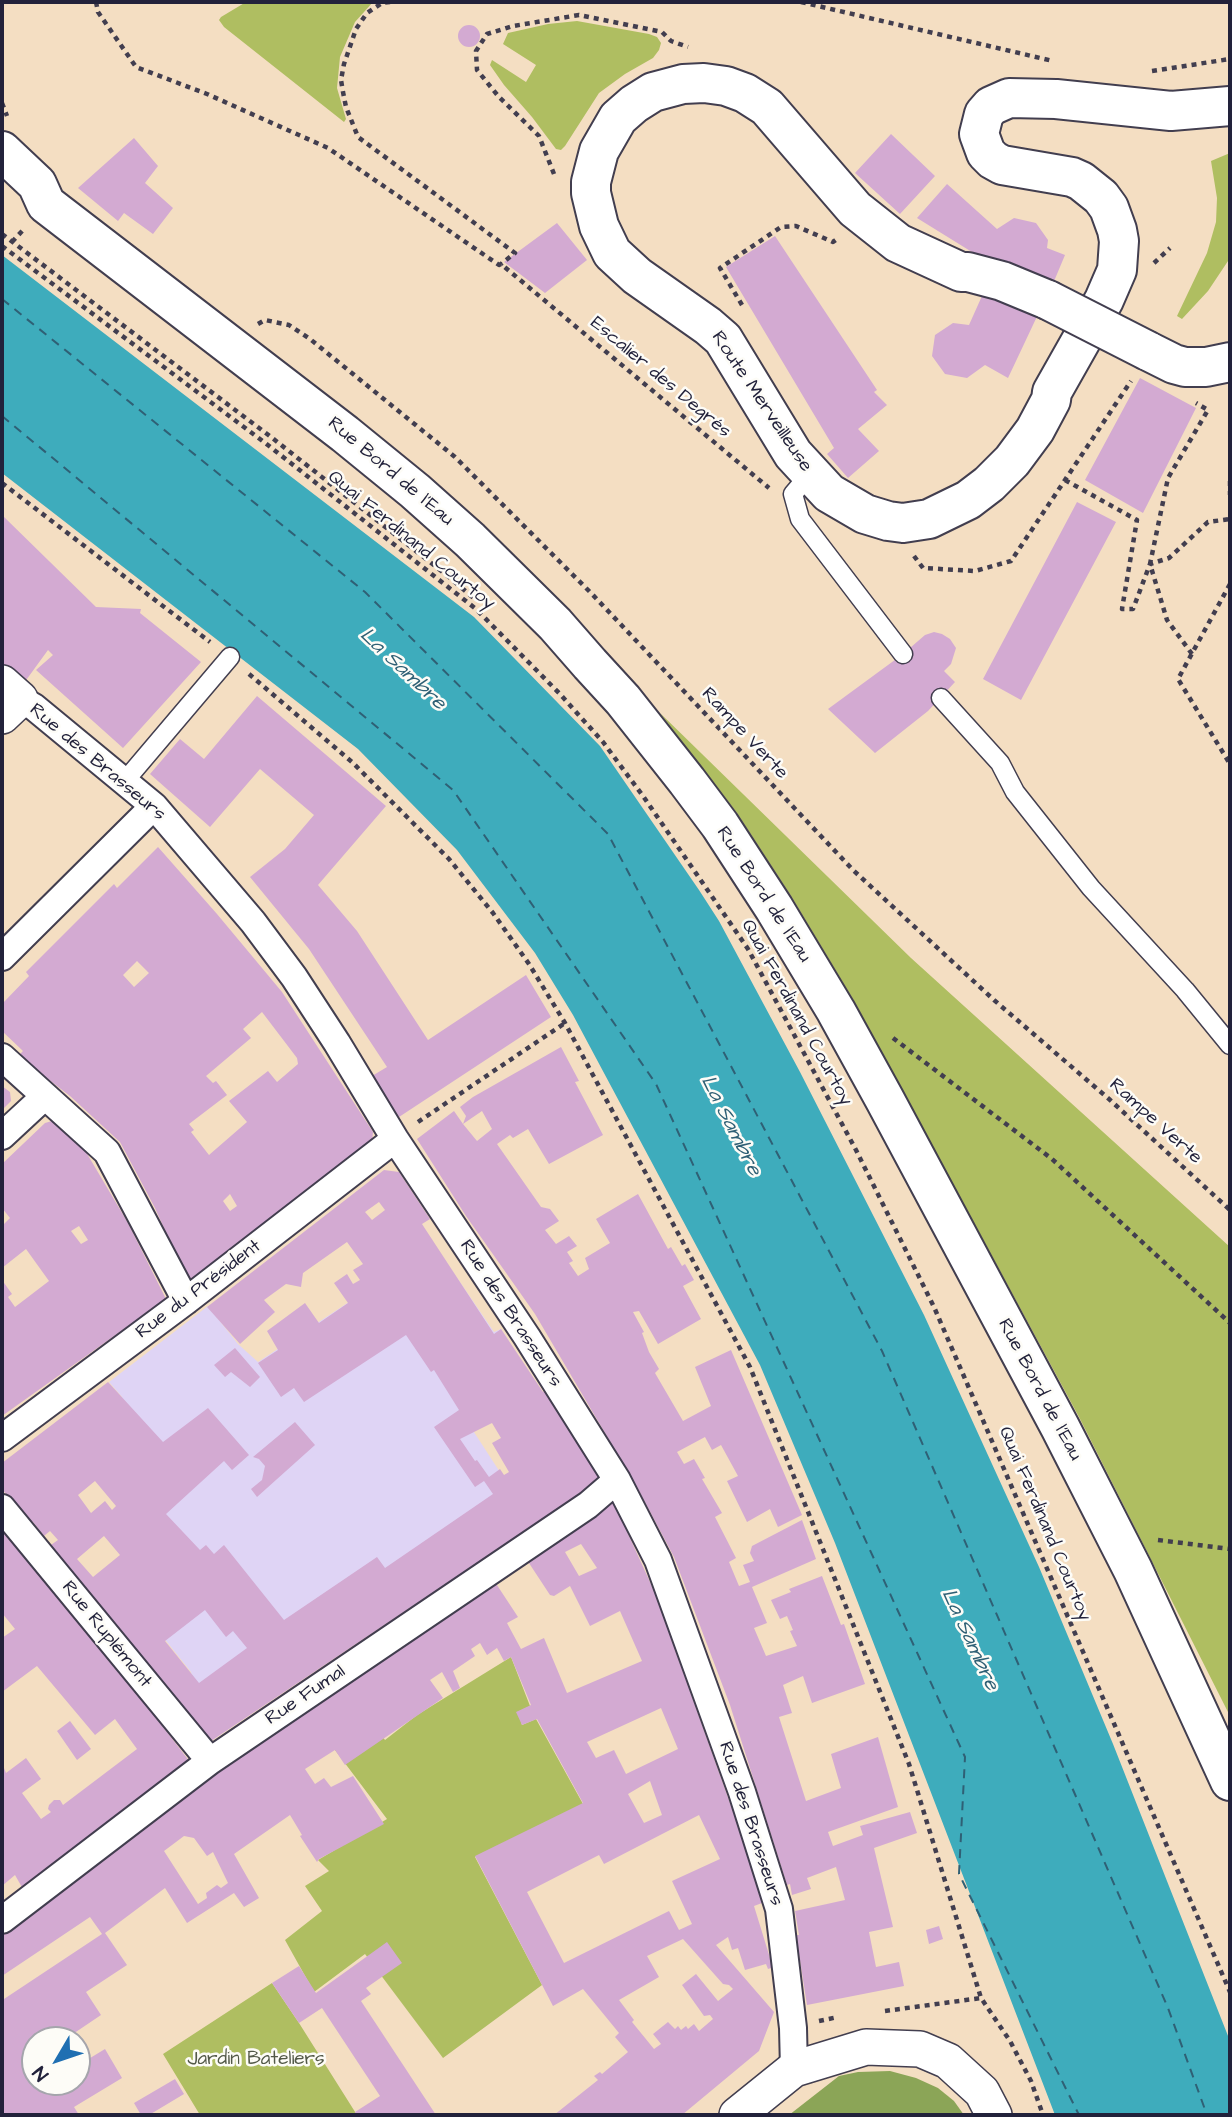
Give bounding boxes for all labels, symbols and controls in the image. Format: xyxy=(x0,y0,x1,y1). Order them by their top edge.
street label: Escalier des Degrés xyxy=(585,313,735,443)
street label: Route Merveilleuse xyxy=(706,327,816,477)
street label: Rue Bord de l'Eau xyxy=(322,413,458,531)
street label: Quai Ferdinand Courtoy xyxy=(323,466,499,616)
water label: La Sambre xyxy=(354,624,450,716)
street label: Rampe Verte xyxy=(696,683,792,785)
street label: Rue des Brasseurs xyxy=(24,699,170,827)
street label: Rue Bord de l'Eau xyxy=(711,823,815,967)
street label: Quai Ferdinand Courtoy xyxy=(735,916,857,1110)
water label: La Sambre xyxy=(694,1072,766,1180)
street label: Rampe Verte xyxy=(1104,1074,1206,1170)
street label: Rue du Président xyxy=(132,1236,266,1344)
street label: Rue des Brasseurs xyxy=(454,1236,566,1392)
street label: Rue Bord de l'Eau xyxy=(992,1315,1086,1465)
street label: Quai Ferdinand Courtoy xyxy=(993,1423,1095,1625)
street label: Rue Ruplémont xyxy=(56,1577,156,1693)
water label: La Sambre xyxy=(935,1585,1003,1695)
street label: Rue Fumal xyxy=(262,1661,350,1731)
street label: Rue des Brasseurs xyxy=(713,1739,787,1909)
north arrow xyxy=(21,2026,91,2096)
park label: Jardin Bateliers xyxy=(187,2049,325,2071)
text: N xyxy=(27,2060,55,2086)

